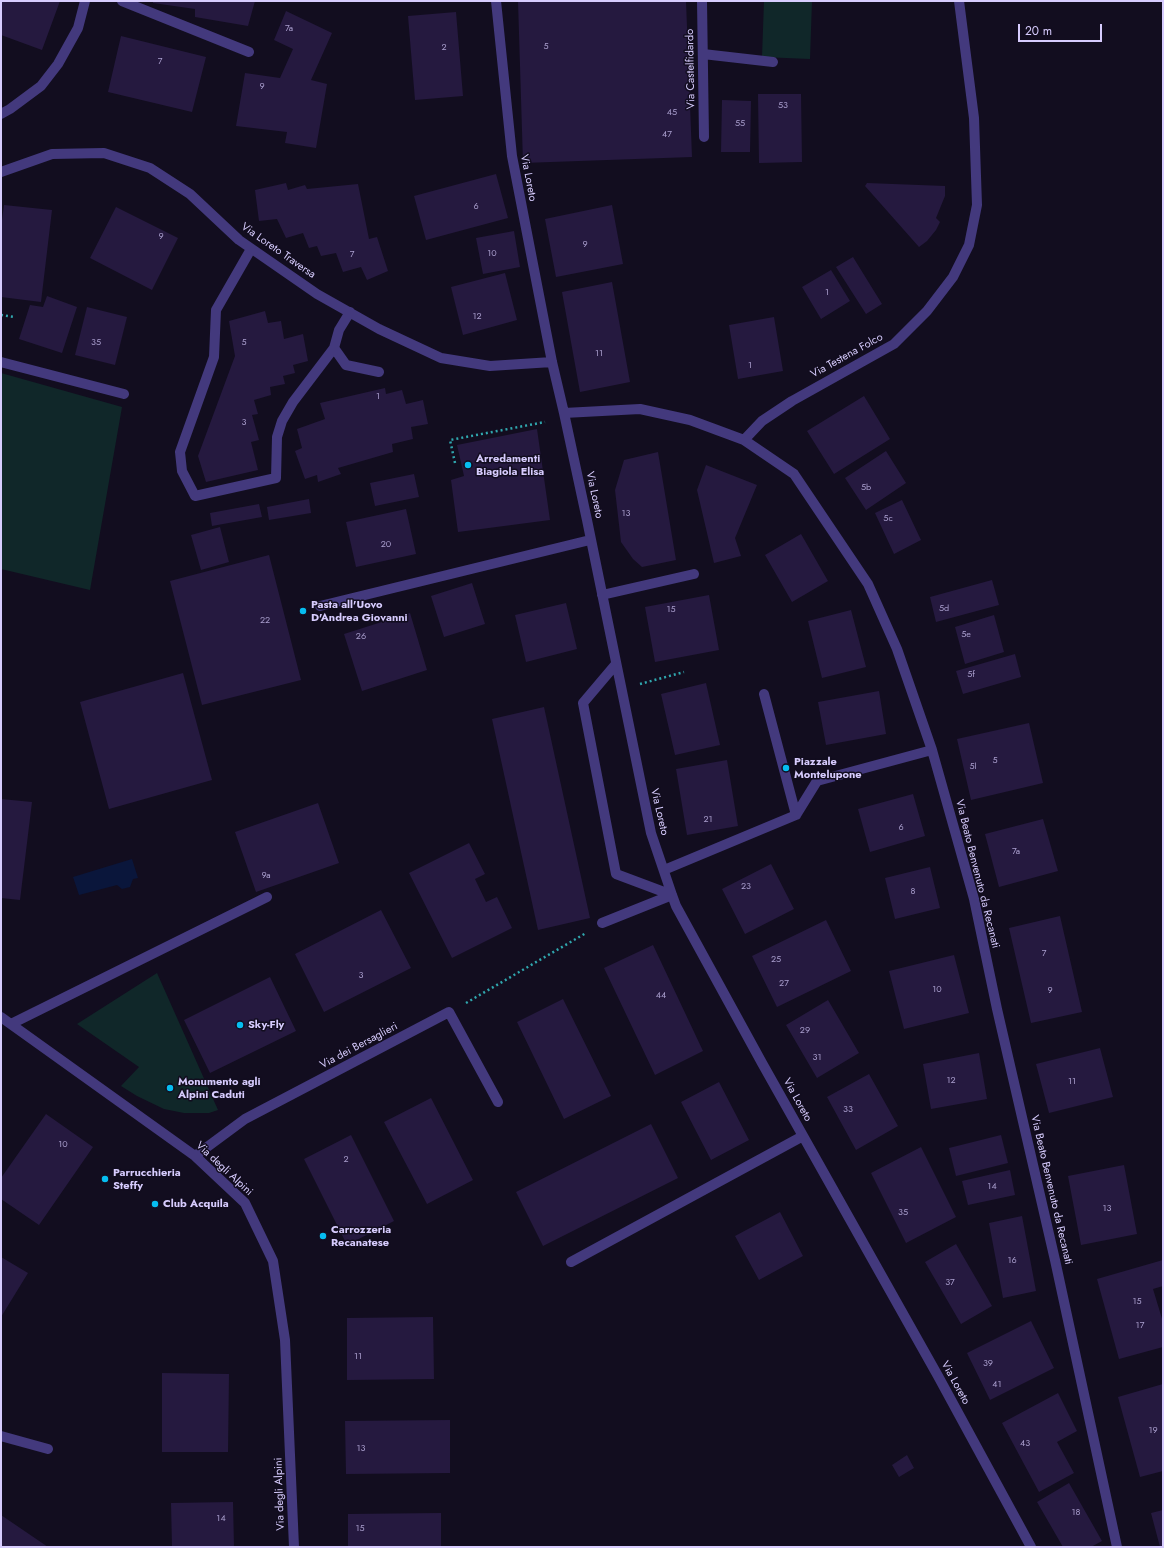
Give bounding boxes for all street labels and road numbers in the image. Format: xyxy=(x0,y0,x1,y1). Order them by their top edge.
street label: Via Castelfidardo xyxy=(684,29,698,109)
street label: Via Loreto xyxy=(517,153,539,203)
street label: Via Loreto Traversa xyxy=(238,220,318,282)
street label: Via Testena Folco xyxy=(809,331,885,381)
street label: Via Loreto xyxy=(583,470,605,520)
street label: Via Loreto xyxy=(647,787,671,837)
street label: Via Beato Benvenuto da Recanati xyxy=(952,798,1002,950)
street label: Via dei Bersaglieri xyxy=(318,1020,400,1072)
street label: Via Loreto xyxy=(780,1076,814,1124)
street label: Via Beato Benvenuto da Recanati xyxy=(1027,1114,1075,1266)
street label: Via degli Alpini xyxy=(193,1139,255,1199)
street label: Via Loreto xyxy=(938,1359,972,1407)
street label: Via degli Alpini xyxy=(272,1457,288,1531)

